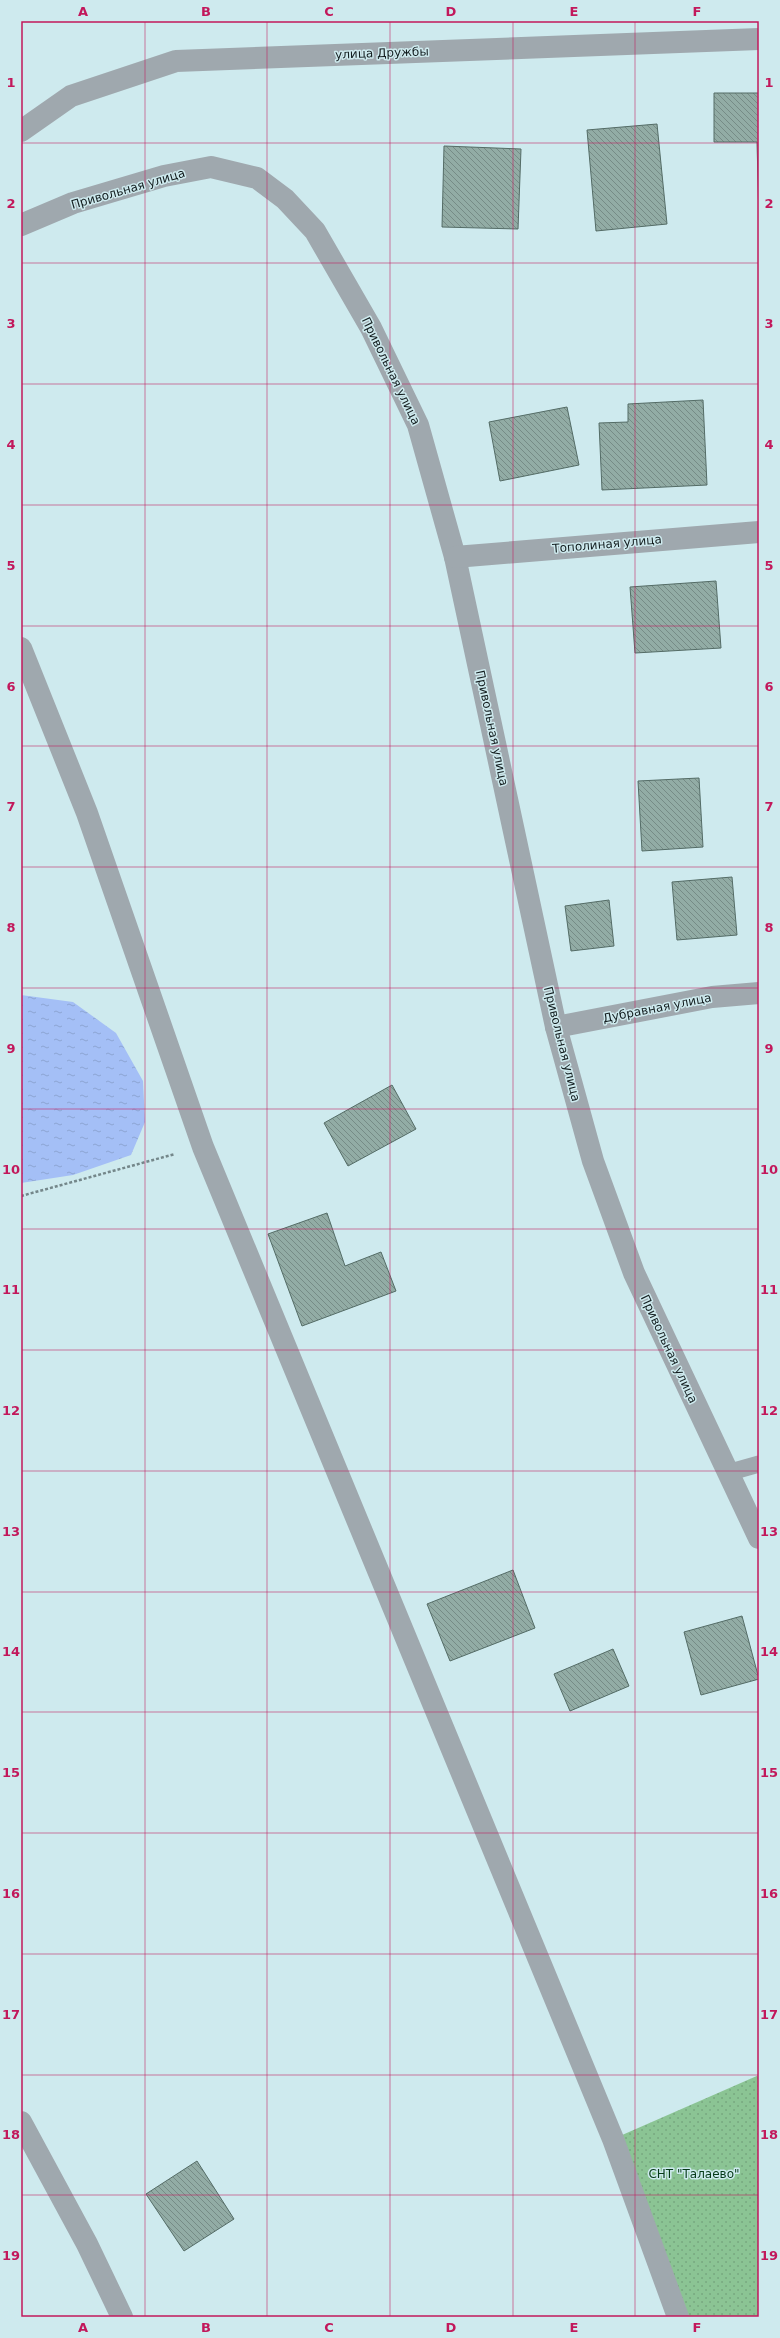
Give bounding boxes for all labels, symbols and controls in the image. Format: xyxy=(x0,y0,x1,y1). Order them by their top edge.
text: A xyxy=(78,4,88,19)
text: B xyxy=(201,4,211,19)
text: C xyxy=(324,4,334,19)
text: D xyxy=(446,4,457,19)
text: E xyxy=(570,4,578,19)
text: F xyxy=(693,4,701,19)
street label: улица Дружбы xyxy=(335,44,429,62)
text: 1 xyxy=(6,75,16,90)
text: 1 xyxy=(764,75,774,90)
street label: Привольная улица xyxy=(69,166,187,212)
text: 2 xyxy=(6,196,16,211)
text: 2 xyxy=(764,196,774,211)
street label: Привольная улица xyxy=(359,315,423,427)
text: 3 xyxy=(6,316,16,331)
text: 3 xyxy=(764,316,774,331)
text: 4 xyxy=(6,437,16,452)
text: 4 xyxy=(764,437,774,452)
street label: Тополиная улица xyxy=(551,532,662,556)
text: 5 xyxy=(6,558,16,573)
text: 5 xyxy=(764,558,774,573)
street label: Привольная улица xyxy=(473,669,511,787)
text: 6 xyxy=(6,679,16,694)
text: 6 xyxy=(764,679,774,694)
text: 7 xyxy=(6,799,16,814)
text: 7 xyxy=(764,799,774,814)
text: 8 xyxy=(6,920,16,935)
text: 8 xyxy=(764,920,774,935)
street label: Привольная улица xyxy=(541,985,583,1103)
street label: Дубравная улица xyxy=(602,991,712,1025)
text: 9 xyxy=(6,1041,16,1056)
text: 9 xyxy=(764,1041,774,1056)
text: 10 xyxy=(2,1162,20,1177)
text: 10 xyxy=(760,1162,778,1177)
text: 11 xyxy=(2,1282,20,1297)
text: 11 xyxy=(760,1282,778,1297)
street label: Привольная улица xyxy=(638,1293,700,1405)
text: 12 xyxy=(2,1403,20,1418)
text: 12 xyxy=(760,1403,778,1418)
text: 13 xyxy=(2,1524,20,1539)
text: 13 xyxy=(760,1524,778,1539)
text: 14 xyxy=(2,1644,20,1659)
text: 14 xyxy=(760,1644,778,1659)
text: 15 xyxy=(2,1765,20,1780)
text: 15 xyxy=(760,1765,778,1780)
text: 16 xyxy=(2,1886,20,1901)
text: 16 xyxy=(760,1886,778,1901)
text: 17 xyxy=(2,2007,20,2022)
text: 17 xyxy=(760,2007,778,2022)
text: 18 xyxy=(2,2127,20,2142)
text: 18 xyxy=(760,2127,778,2142)
park label: СНТ "Талаево" xyxy=(648,2167,740,2181)
text: 19 xyxy=(2,2248,20,2263)
text: 19 xyxy=(760,2248,778,2263)
text: A xyxy=(78,2320,88,2335)
text: B xyxy=(201,2320,211,2335)
text: C xyxy=(324,2320,334,2335)
text: D xyxy=(446,2320,457,2335)
text: E xyxy=(570,2320,578,2335)
text: F xyxy=(693,2320,701,2335)

